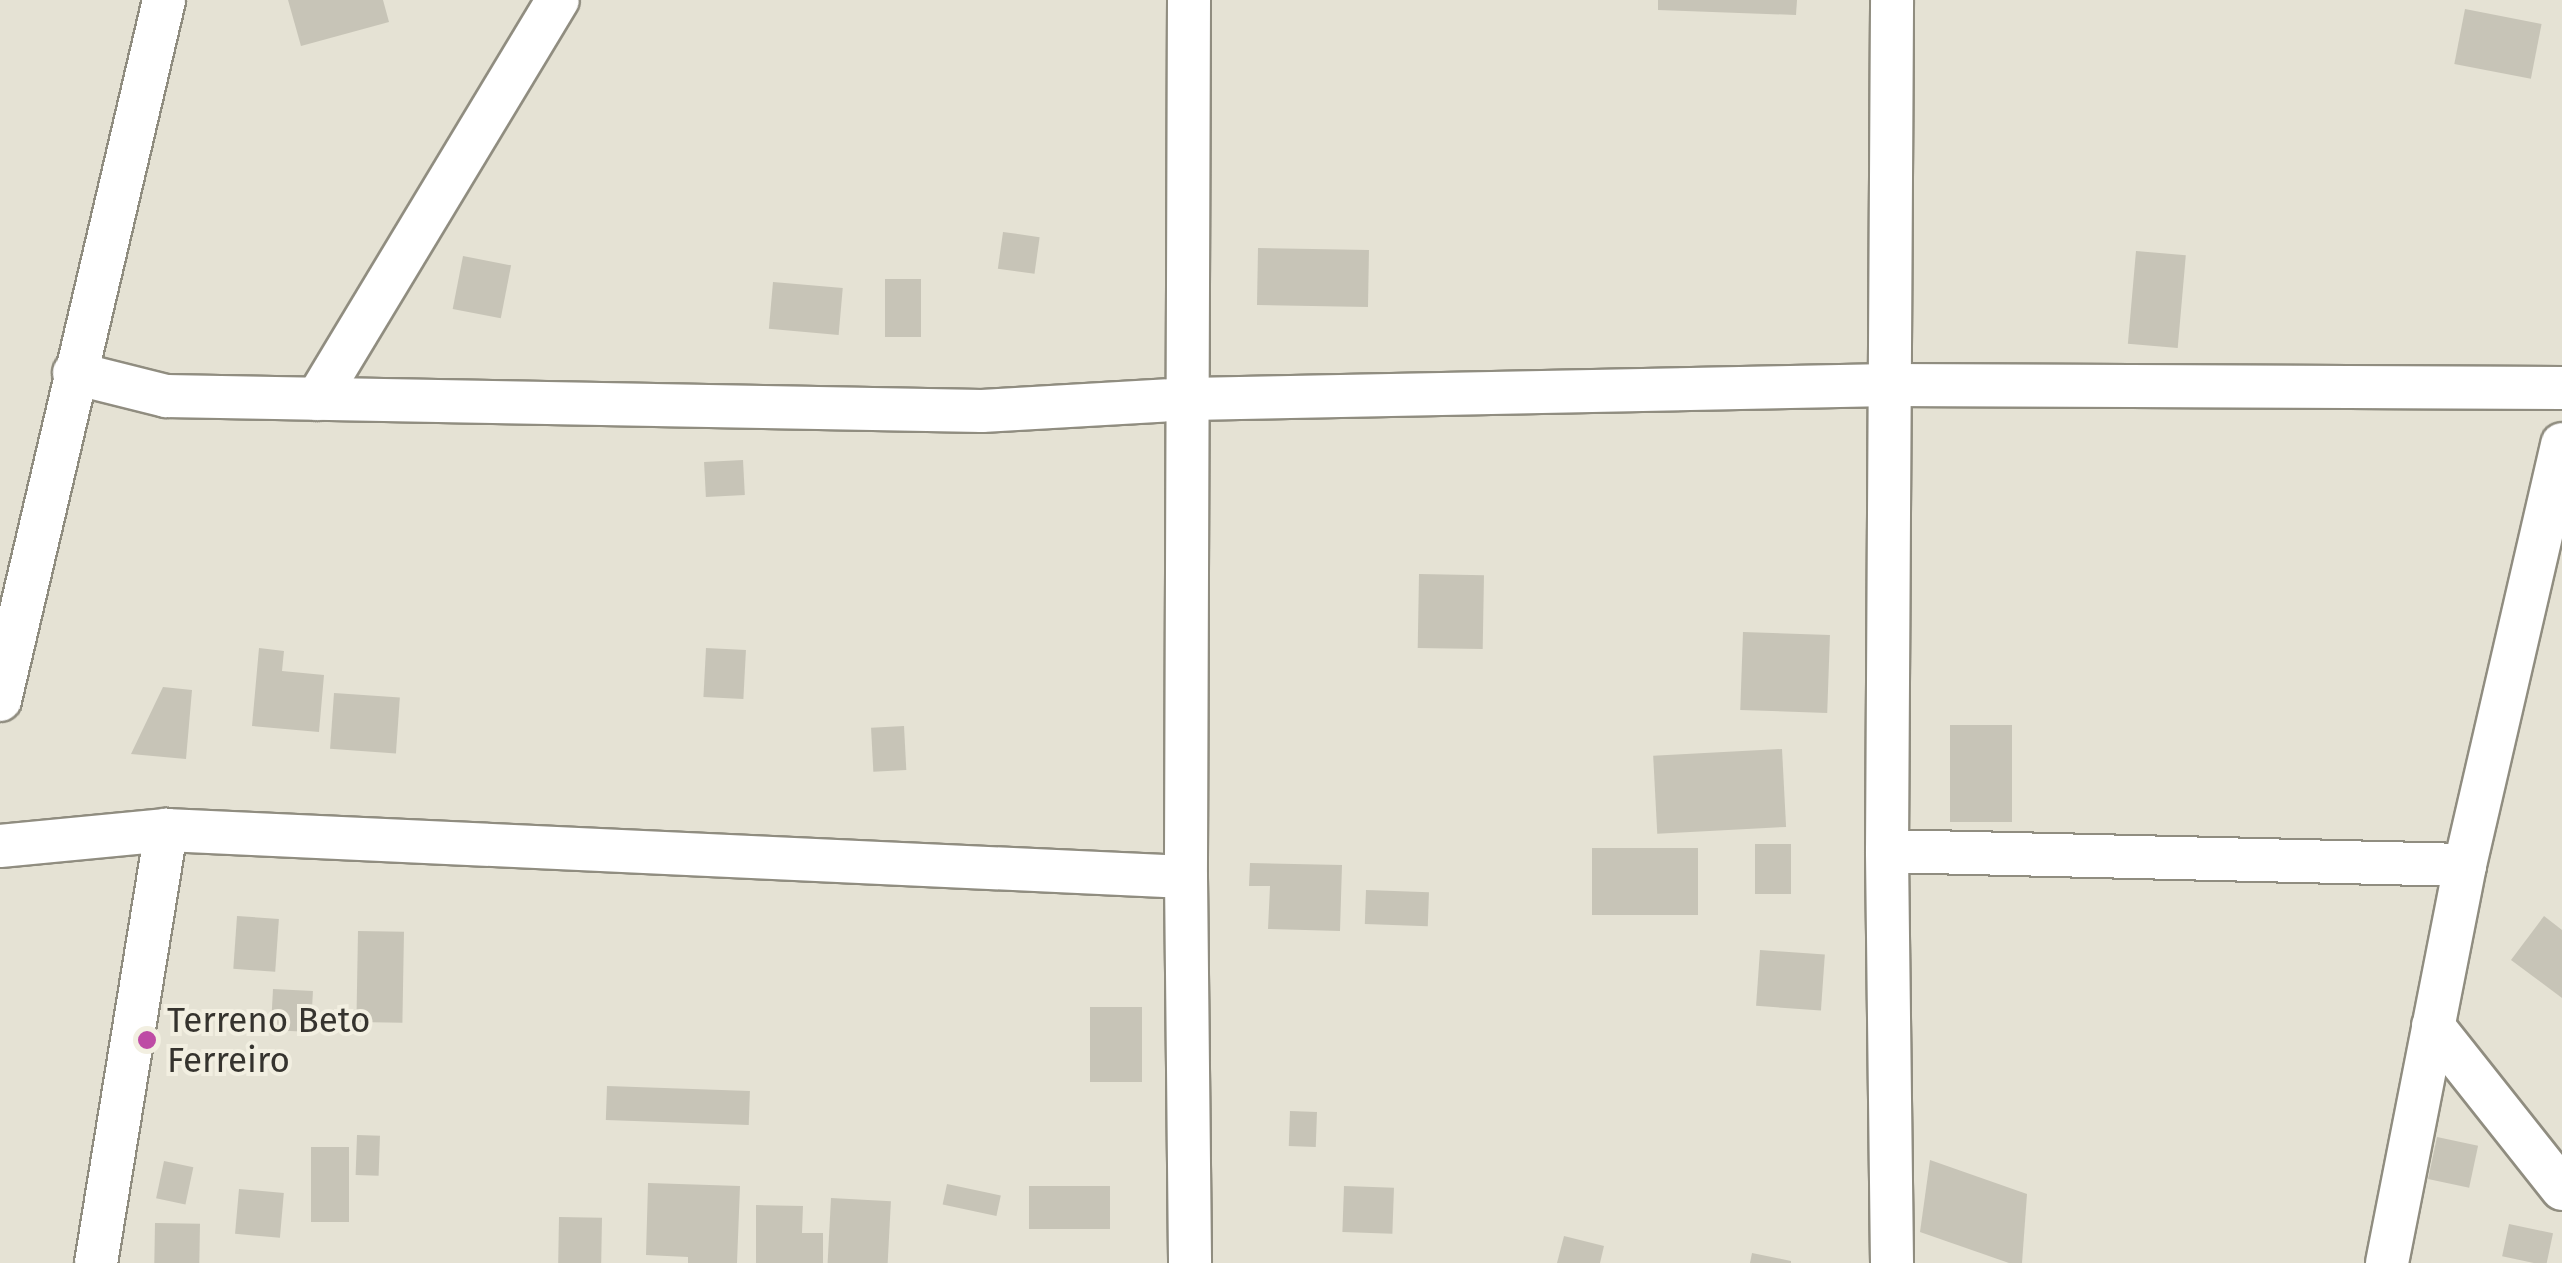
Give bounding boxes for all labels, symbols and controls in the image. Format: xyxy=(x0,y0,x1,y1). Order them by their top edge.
place label: Terreno Beto Ferreiro xyxy=(167,999,370,1081)
marker: Terreno Beto Ferreiro xyxy=(136,1029,158,1051)

